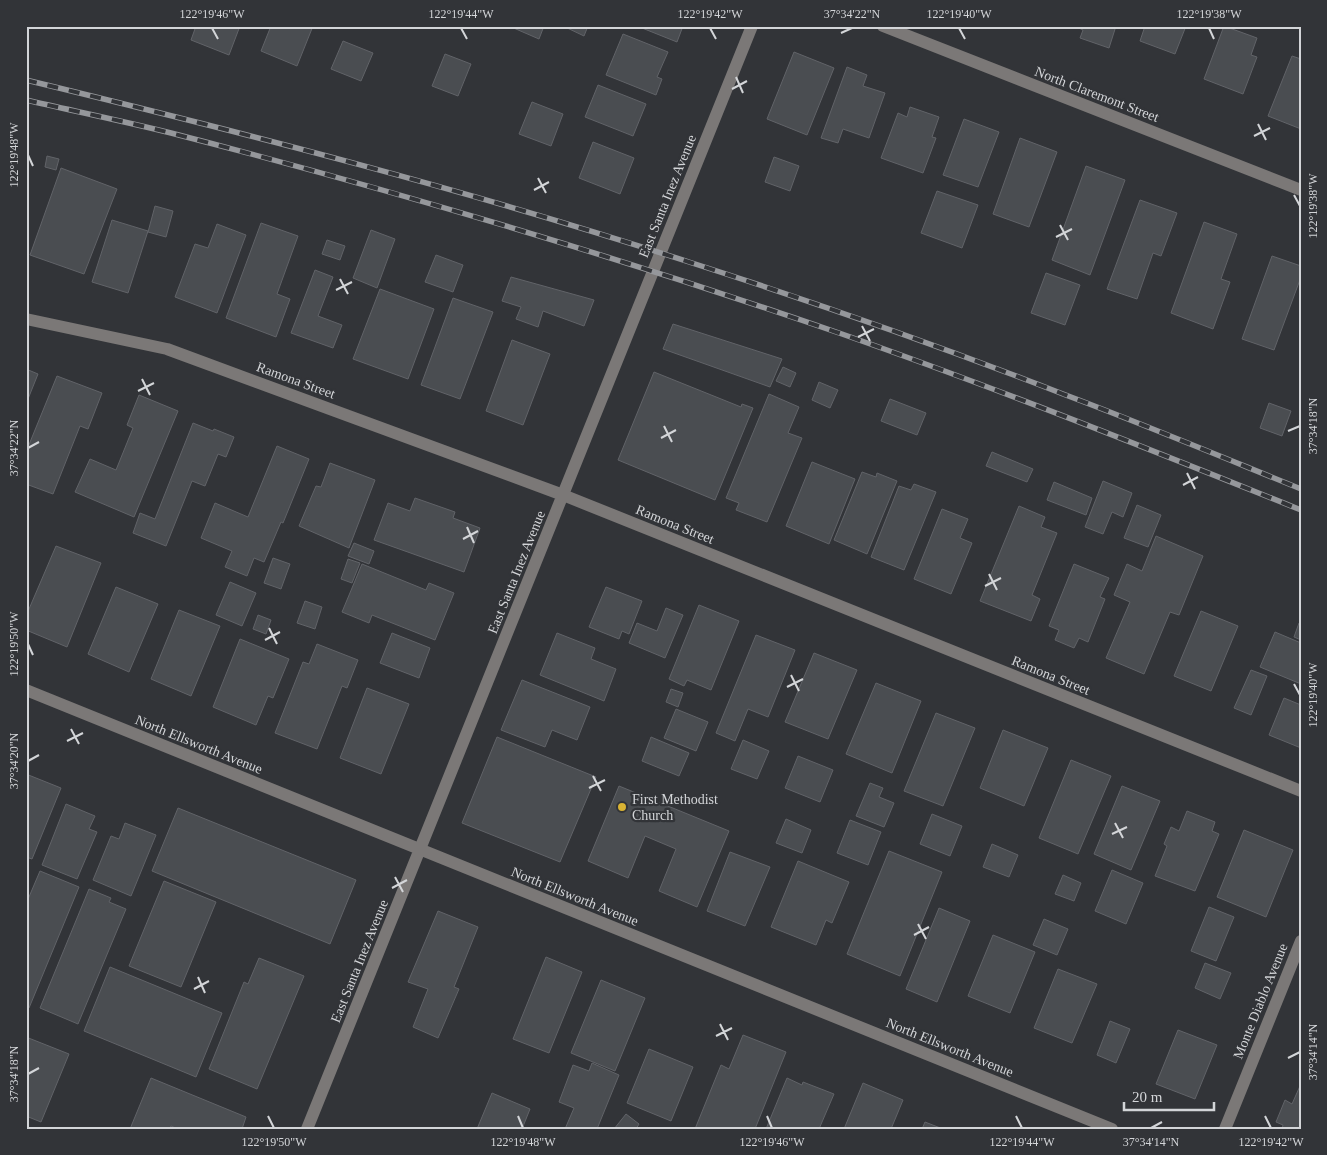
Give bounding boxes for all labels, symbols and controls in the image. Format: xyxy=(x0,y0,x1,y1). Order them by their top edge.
text: 122°19'46"W xyxy=(179,7,245,21)
text: 122°19'44"W xyxy=(428,7,494,21)
text: 122°19'42"W xyxy=(677,7,743,21)
text: 37°34'22"N xyxy=(824,7,881,21)
text: 122°19'40"W xyxy=(926,7,992,21)
text: 122°19'38"W xyxy=(1176,7,1242,21)
street label: North Claremont Street xyxy=(1033,64,1161,125)
text: 122°19'48"W xyxy=(7,122,21,188)
street label: East Santa Inez Avenue xyxy=(636,132,699,260)
text: 122°19'38"W xyxy=(1306,173,1320,239)
street label: Ramona Street xyxy=(254,359,337,402)
text: 37°34'18"N xyxy=(1306,397,1320,454)
text: 37°34'22"N xyxy=(7,419,21,476)
street label: Ramona Street xyxy=(634,502,716,547)
street label: East Santa Inez Avenue xyxy=(485,508,548,636)
text: 122°19'50"W xyxy=(7,611,21,677)
street label: Ramona Street xyxy=(1010,653,1092,698)
text: 122°19'40"W xyxy=(1306,662,1320,728)
street label: North Ellsworth Avenue xyxy=(133,712,265,777)
text: 37°34'20"N xyxy=(7,732,21,789)
place label: First Methodist Church xyxy=(632,792,718,823)
marker: First Methodist Church xyxy=(616,801,628,813)
street label: North Ellsworth Avenue xyxy=(509,864,641,929)
street label: East Santa Inez Avenue xyxy=(328,897,391,1025)
street label: Monte Diablo Avenue xyxy=(1230,941,1291,1061)
street label: North Ellsworth Avenue xyxy=(884,1015,1016,1080)
text: 37°34'14"N xyxy=(1306,1023,1320,1080)
text: 37°34'18"N xyxy=(7,1045,21,1102)
scale bar xyxy=(1124,1080,1214,1112)
text: 20 m xyxy=(1132,1089,1163,1105)
text: 122°19'50"W xyxy=(241,1135,307,1149)
text: 122°19'48"W xyxy=(490,1135,556,1149)
text: 122°19'46"W xyxy=(739,1135,805,1149)
text: 122°19'44"W xyxy=(989,1135,1055,1149)
text: 37°34'14"N xyxy=(1123,1135,1180,1149)
text: 122°19'42"W xyxy=(1238,1135,1304,1149)

